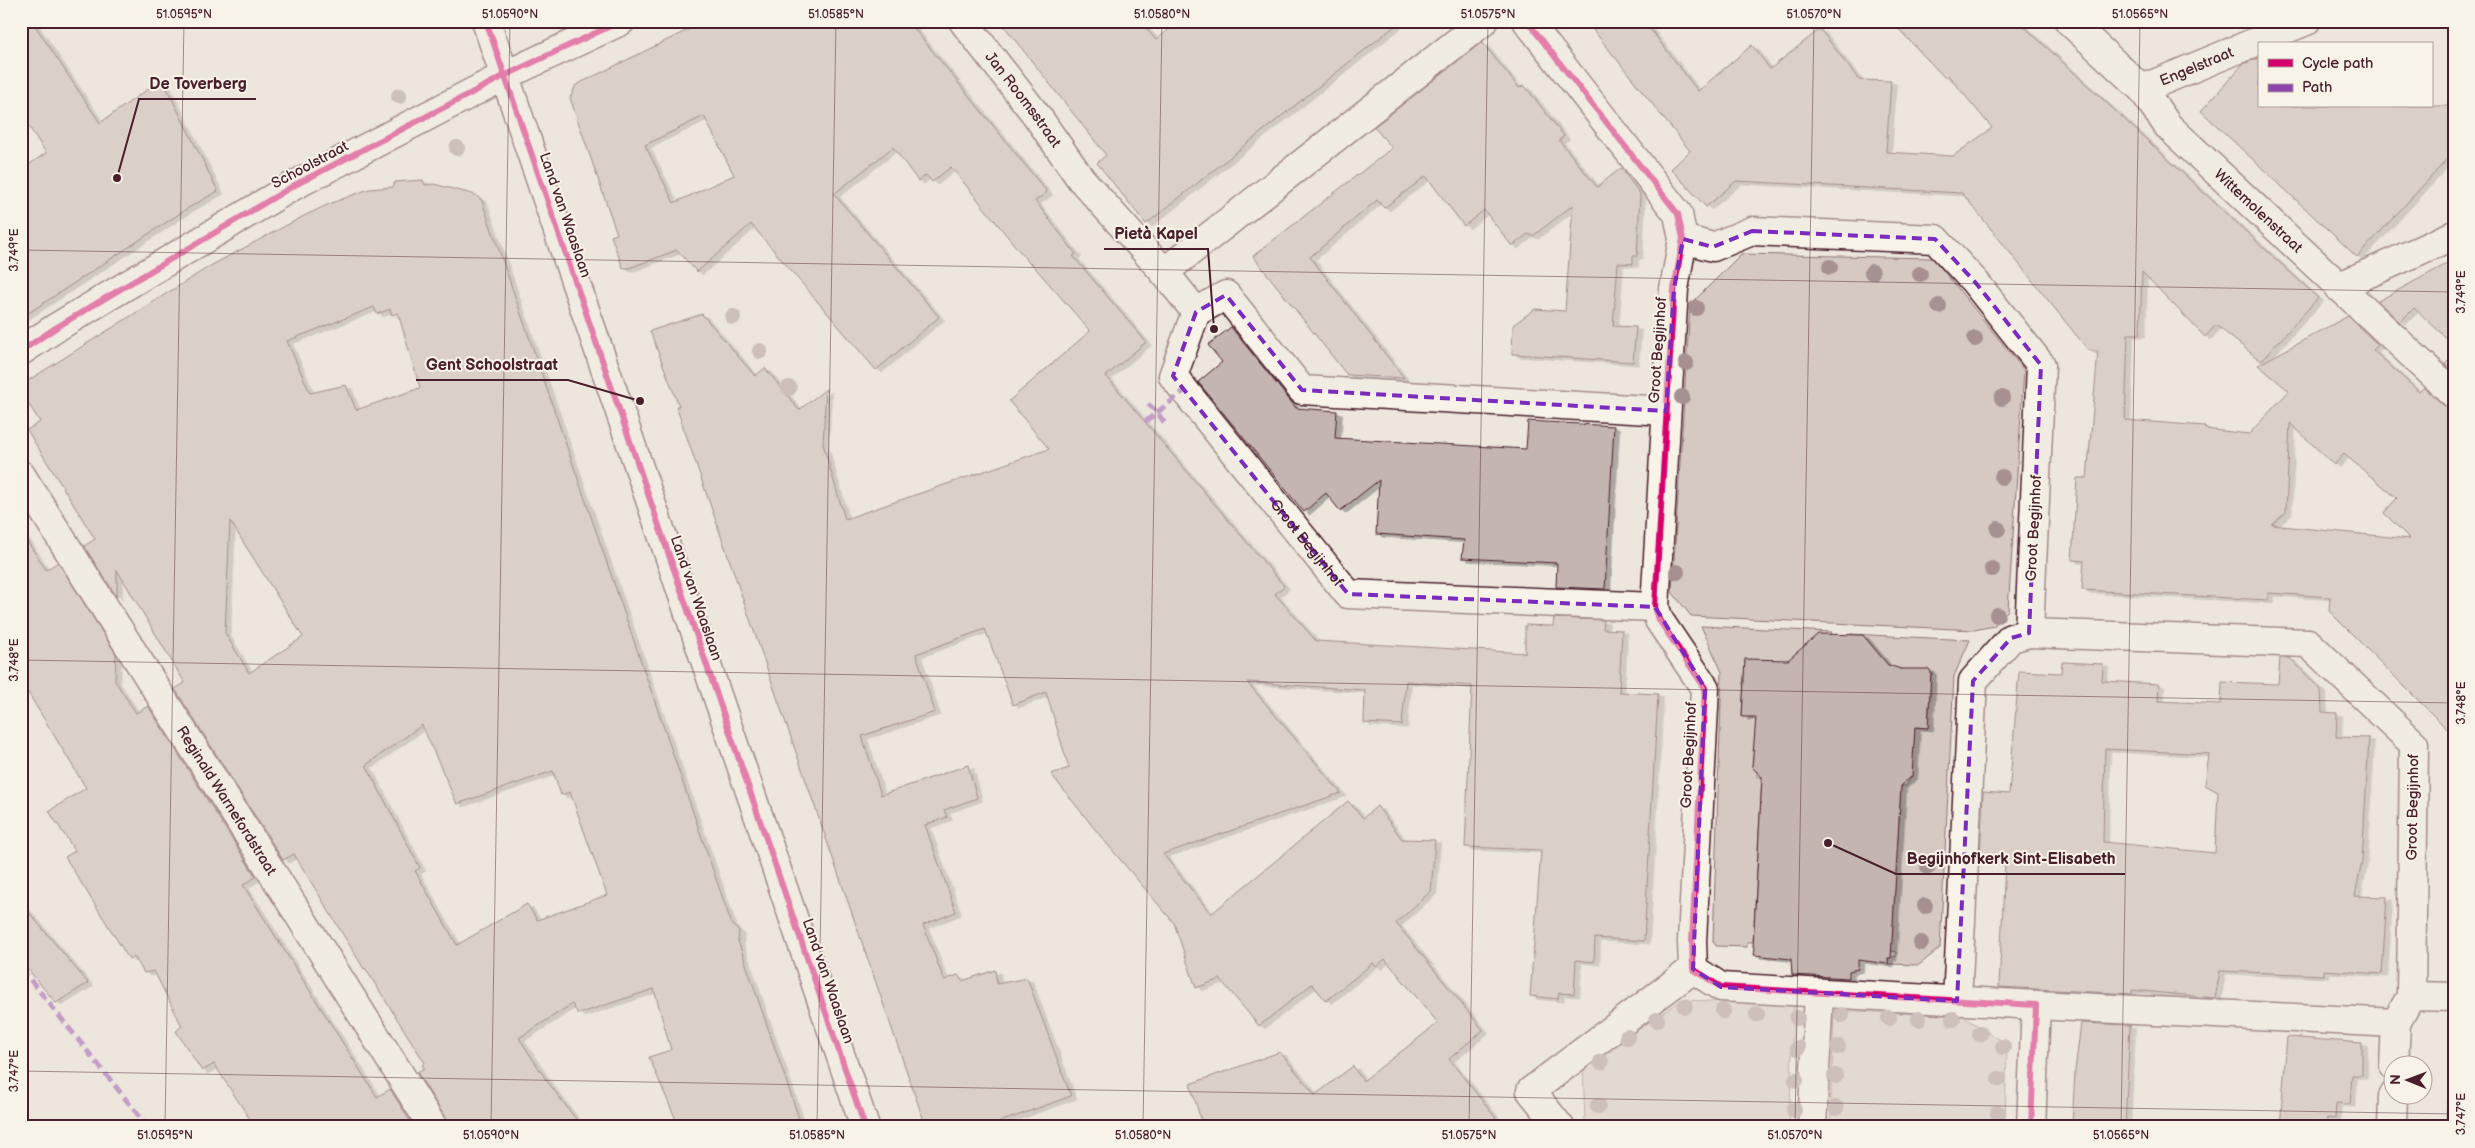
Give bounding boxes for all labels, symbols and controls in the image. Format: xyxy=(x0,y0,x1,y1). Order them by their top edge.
text: 51.0595°N xyxy=(156,7,212,22)
text: 51.0590°N xyxy=(482,7,538,22)
text: 51.0585°N xyxy=(808,7,864,22)
text: 51.0580°N xyxy=(1134,7,1190,22)
text: 51.0575°N xyxy=(1461,7,1515,22)
text: 51.0570°N xyxy=(1786,7,1842,22)
text: 51.0565°N xyxy=(2112,7,2168,22)
legend xyxy=(2258,42,2432,108)
street label: Engelstraat xyxy=(2157,43,2237,90)
street label: Jan Roomsstraat xyxy=(981,48,1066,151)
text: Cycle path xyxy=(2302,54,2373,73)
callout: De Toverberg xyxy=(139,68,256,99)
text: De Toverberg xyxy=(149,75,247,94)
text: Path xyxy=(2302,78,2332,97)
street label: Schoolstraat xyxy=(268,137,352,193)
street label: Land van Waaslaan xyxy=(535,150,595,280)
street label: Wittemolenstraat xyxy=(2210,165,2307,257)
callout: Pietà Kapel xyxy=(1104,218,1208,249)
text: Pietà Kapel xyxy=(1114,225,1198,244)
text: 3.749°E xyxy=(7,228,22,272)
text: 3.749°E xyxy=(2454,270,2469,314)
street label: Groot Begijnhof xyxy=(1645,296,1671,404)
callout: Gent Schoolstraat xyxy=(416,349,568,380)
text: Gent Schoolstraat xyxy=(426,356,559,375)
street label: Groot Begijnhof xyxy=(2022,474,2046,582)
street label: Groot Begijnhof xyxy=(1266,495,1348,591)
street label: Land van Waaslaan xyxy=(666,533,726,663)
text: 3.748°E xyxy=(7,638,22,682)
text: 3.748°E xyxy=(2454,681,2469,725)
street label: Groot Begijnhof xyxy=(1677,701,1701,809)
street label: Reginald Warnefordstraat xyxy=(172,722,281,879)
street label: Groot Begijnhof xyxy=(2403,753,2423,860)
callout: Begijnhofkerk Sint-Elisabeth xyxy=(1896,843,2125,874)
text: Begijnhofkerk Sint-Elisabeth xyxy=(1906,850,2116,869)
street label: Land van Waaslaan xyxy=(798,916,858,1046)
text: 3.747°E xyxy=(7,1050,22,1092)
north arrow xyxy=(2382,1056,2432,1106)
text: N xyxy=(2387,1074,2404,1085)
text: 3.747°E xyxy=(2454,1093,2469,1135)
text: 51.0595°N xyxy=(137,1128,193,1143)
text: 51.0590°N xyxy=(463,1128,519,1143)
text: 51.0585°N xyxy=(789,1128,845,1143)
text: 51.0580°N xyxy=(1115,1128,1171,1143)
text: 51.0575°N xyxy=(1442,1128,1496,1143)
text: 51.0570°N xyxy=(1767,1128,1823,1143)
text: 51.0565°N xyxy=(2093,1128,2149,1143)

